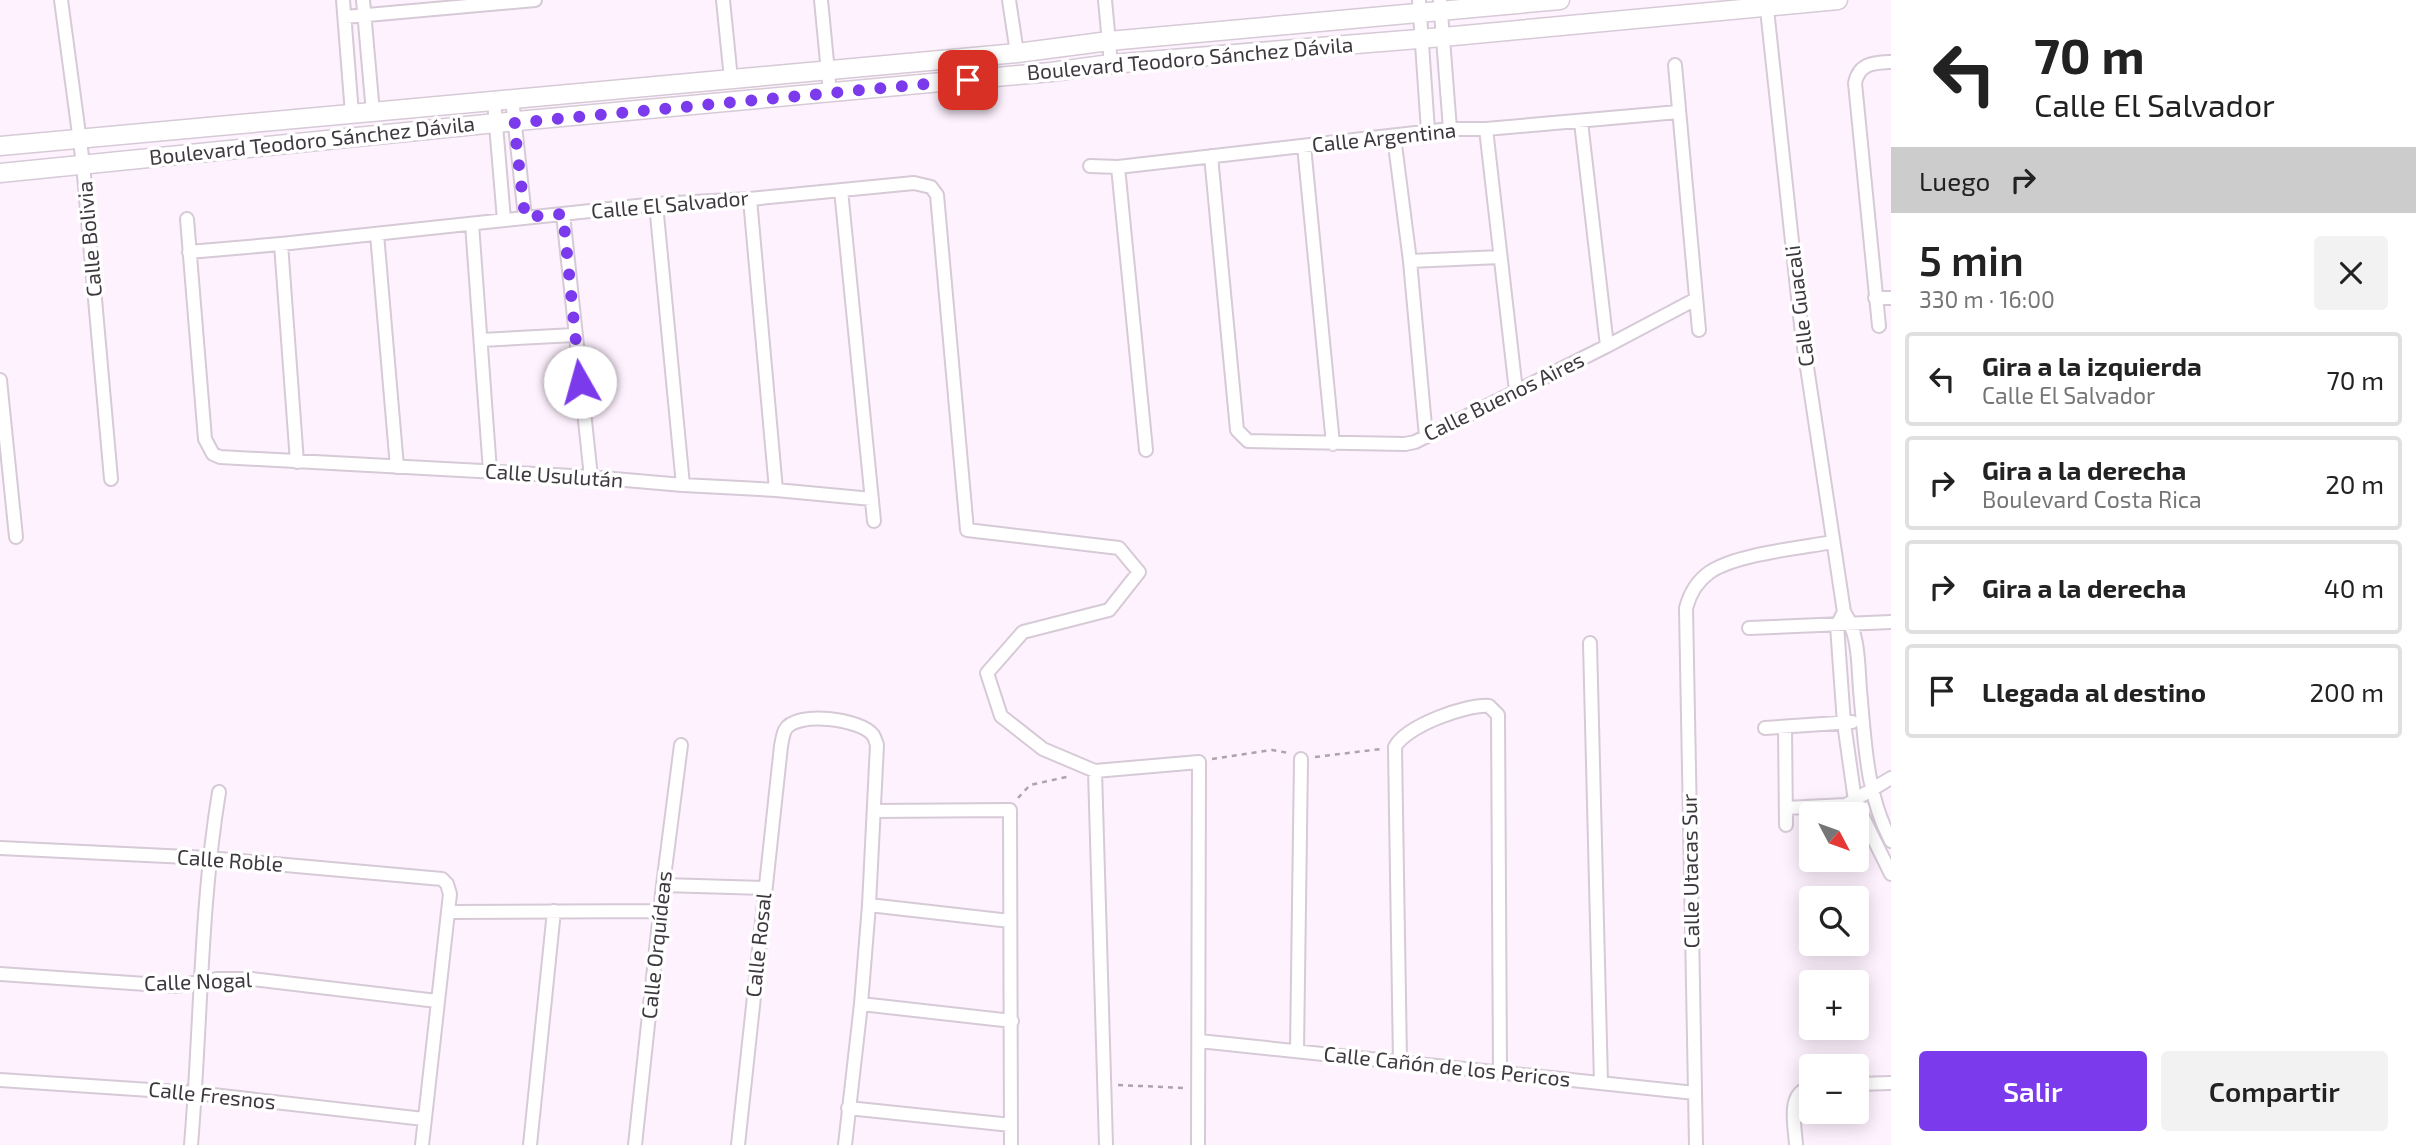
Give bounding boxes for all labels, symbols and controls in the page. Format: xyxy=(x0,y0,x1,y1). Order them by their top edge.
text: 70 m xyxy=(2034,25,2145,84)
icon: left xyxy=(1919,28,2010,119)
street label: Boulevard Teodoro Sánchez Dávila xyxy=(1026,31,1354,84)
pin xyxy=(938,50,998,110)
icon: arrive xyxy=(949,61,987,99)
text: Calle El Salvador xyxy=(2034,85,2275,123)
street label: Boulevard Teodoro Sánchez Dávila xyxy=(148,110,476,169)
street label: Calle Argentina xyxy=(1310,117,1457,157)
icon: right xyxy=(2004,161,2042,199)
text: Luego xyxy=(1919,165,1990,196)
street label: Calle Bolivia xyxy=(71,180,106,298)
street label: Calle El Salvador xyxy=(590,184,750,223)
text: 5 min xyxy=(1919,234,2024,284)
button: close xyxy=(2314,236,2388,310)
street label: Calle Guacali xyxy=(1779,244,1818,368)
text: 330 m · 16:00 xyxy=(1919,285,2055,313)
position arrow xyxy=(543,345,617,419)
street label: Calle Buenos Aires xyxy=(1419,346,1588,445)
text: Gira a la izquierda xyxy=(1982,350,2202,381)
icon: left xyxy=(1923,360,1961,398)
text: 70 m xyxy=(2326,364,2384,395)
text: Calle El Salvador xyxy=(1982,381,2155,409)
text: Gira a la derecha xyxy=(1982,454,2186,485)
street label: Calle Usulután xyxy=(484,457,624,492)
icon: right xyxy=(1923,464,1961,502)
text: 20 m xyxy=(2325,468,2384,499)
text: Boulevard Costa Rica xyxy=(1982,485,2202,513)
icon: right xyxy=(1923,568,1961,606)
text: Gira a la derecha xyxy=(1982,572,2186,603)
text: 40 m xyxy=(2324,572,2384,603)
icon: arrive xyxy=(1923,672,1961,710)
text: Llegada al destino xyxy=(1982,676,2206,707)
text: 200 m xyxy=(2309,676,2384,707)
street label: Calle Utacas Sur xyxy=(1676,793,1703,949)
north arrow xyxy=(1799,802,1869,872)
map controls xyxy=(1799,802,1869,1124)
street label: Calle Roble xyxy=(176,843,284,876)
street label: Calle Orquídeas xyxy=(635,870,676,1020)
button: search xyxy=(1799,886,1869,956)
street label: Calle Rosal xyxy=(740,890,776,998)
street label: Calle Nogal xyxy=(144,966,253,995)
button: + xyxy=(1799,970,1869,1040)
street label: Calle Cañón de los Pericos xyxy=(1323,1040,1572,1091)
button: Salir xyxy=(1919,1051,2147,1131)
button: Compartir xyxy=(2161,1051,2388,1131)
button: − xyxy=(1799,1054,1869,1124)
street label: Calle Fresnos xyxy=(147,1075,277,1114)

